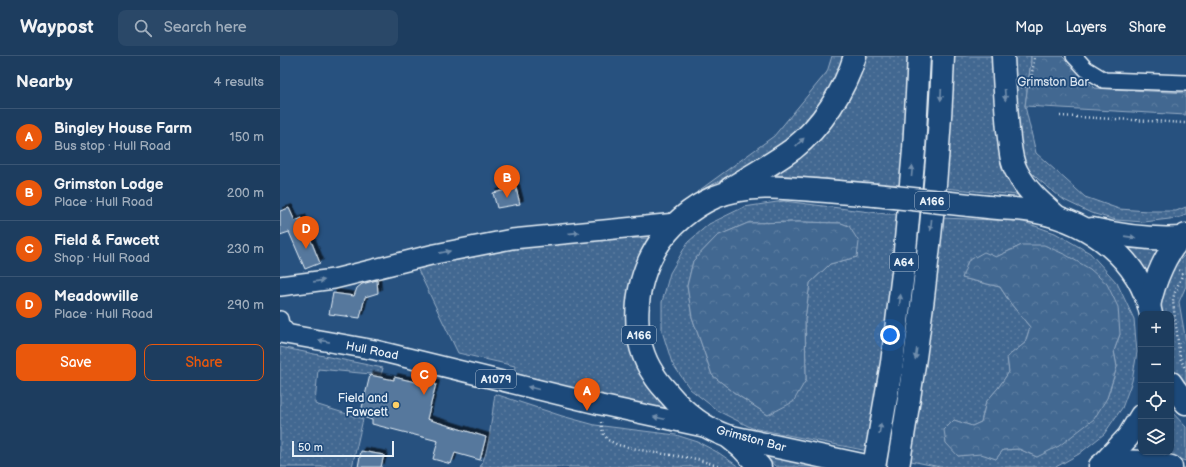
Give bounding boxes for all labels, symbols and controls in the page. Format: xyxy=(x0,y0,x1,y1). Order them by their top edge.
search box xyxy=(118,10,398,46)
text: Waypost xyxy=(20,16,94,39)
icon: search xyxy=(132,17,154,39)
text: Search here xyxy=(164,18,247,37)
text: Map xyxy=(1015,19,1043,36)
text: Layers xyxy=(1065,19,1107,36)
text: Share xyxy=(1129,19,1166,36)
text: Nearby xyxy=(16,72,73,92)
text: 4 results xyxy=(214,74,264,90)
park label: Grimston Bar xyxy=(1017,75,1089,90)
one-way arrow xyxy=(938,89,944,102)
one-way arrow xyxy=(1002,89,1009,101)
text: Bingley House Farm xyxy=(54,119,192,138)
text: A xyxy=(25,129,33,145)
text: 150 m xyxy=(230,129,264,145)
one-way arrow xyxy=(795,137,805,147)
text: Bus stop · Hull Road xyxy=(54,138,171,154)
pin: B xyxy=(494,165,520,198)
one-way arrow xyxy=(909,165,916,177)
text: Grimston Lodge xyxy=(54,175,163,194)
text: B xyxy=(24,185,34,201)
text: 200 m xyxy=(227,185,264,201)
road number: A166 xyxy=(915,192,949,210)
text: Place · Hull Road xyxy=(54,194,153,210)
pin: D xyxy=(293,216,319,249)
one-way arrow xyxy=(928,219,935,231)
one-way arrow xyxy=(568,229,580,236)
text: Field & Fawcett xyxy=(54,231,159,250)
one-way arrow xyxy=(1124,233,1136,240)
text: C xyxy=(24,241,34,257)
text: 230 m xyxy=(227,241,264,257)
one-way arrow xyxy=(439,249,452,255)
text: Shop · Hull Road xyxy=(54,250,150,266)
road number: A64 xyxy=(890,253,918,271)
one-way arrow xyxy=(313,278,325,284)
text: Meadowville xyxy=(54,287,138,306)
one-way arrow xyxy=(897,294,903,306)
text: D xyxy=(24,297,34,313)
text: 290 m xyxy=(227,297,264,313)
text: Place · Hull Road xyxy=(54,306,153,322)
map controls xyxy=(1138,311,1174,455)
button: + xyxy=(1138,311,1174,347)
your location xyxy=(880,325,900,345)
road number: A166 xyxy=(622,326,656,344)
one-way arrow xyxy=(318,338,330,344)
street label: Hull Road xyxy=(345,339,400,363)
button: Save xyxy=(16,344,136,381)
button: Share xyxy=(144,344,264,381)
button: − xyxy=(1138,347,1174,383)
one-way arrow xyxy=(913,348,919,360)
pin: C xyxy=(411,362,437,395)
road number: A1079 xyxy=(476,370,516,388)
pin: A xyxy=(574,378,600,411)
button: locate xyxy=(1138,383,1174,419)
one-way arrow xyxy=(527,385,539,391)
place label: Field and Fawcett xyxy=(338,391,388,420)
marker: Field and Fawcett xyxy=(391,400,401,410)
one-way arrow xyxy=(653,414,666,420)
button: layers xyxy=(1138,419,1174,455)
one-way arrow xyxy=(878,422,884,435)
street label: Grimston Bar xyxy=(715,423,788,456)
scale bar xyxy=(292,439,394,458)
text: 50 m xyxy=(298,441,323,454)

